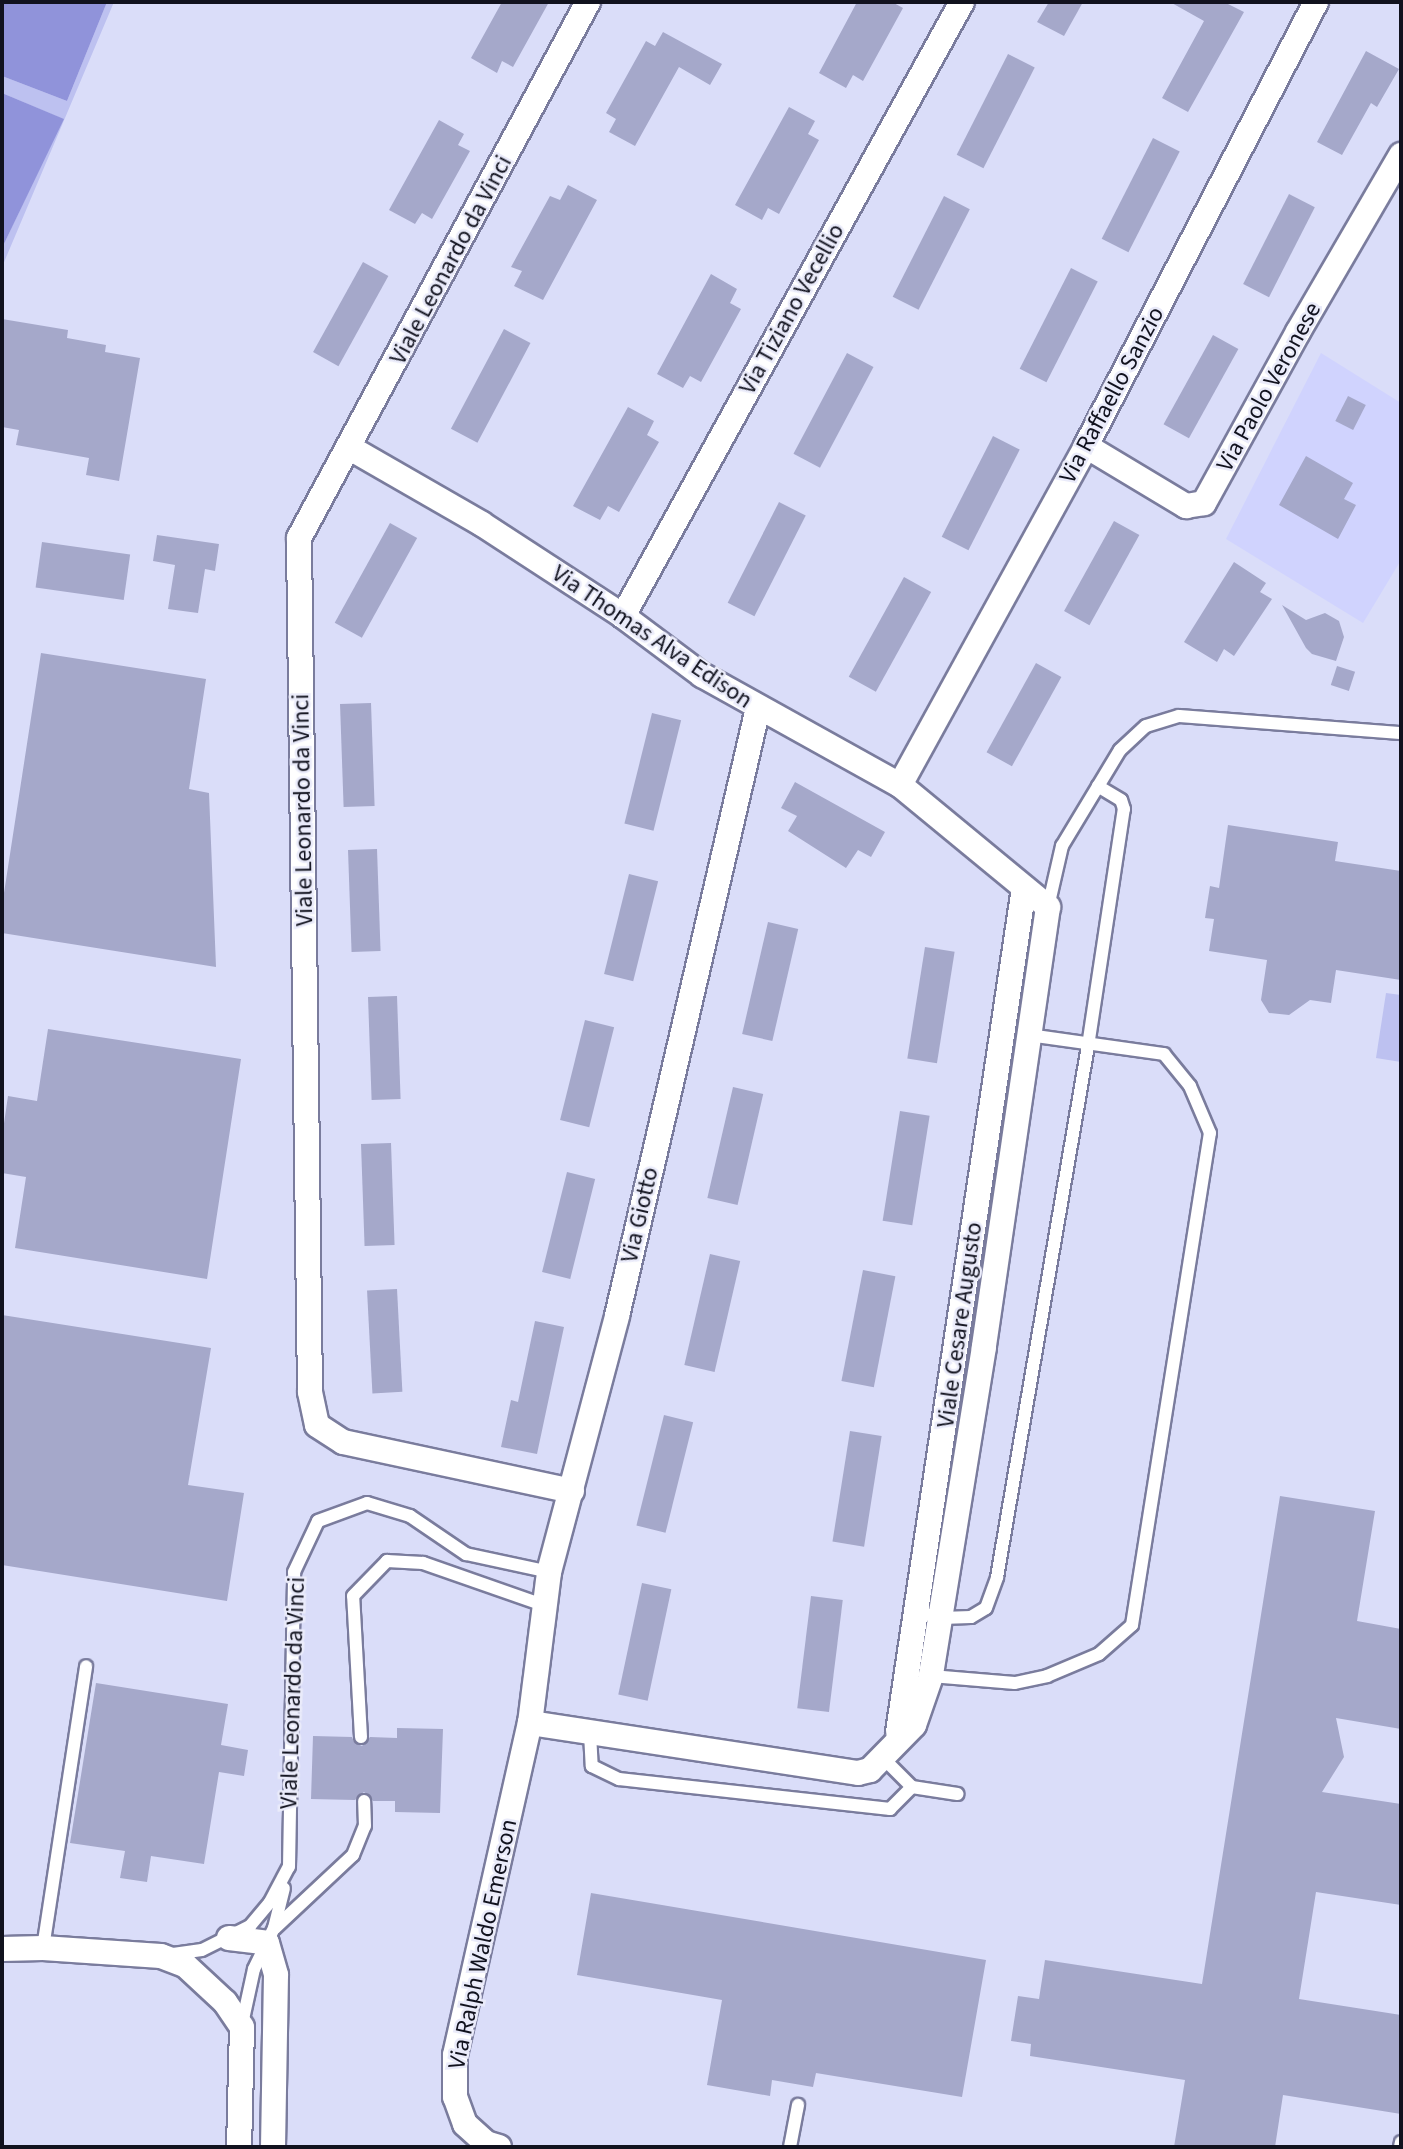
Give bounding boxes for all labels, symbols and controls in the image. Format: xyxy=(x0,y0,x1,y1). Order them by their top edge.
street label: Viale Leonardo da Vinci xyxy=(384,151,518,369)
street label: Via Tiziano Vecellio xyxy=(733,219,851,399)
street label: Via Paolo Veronese xyxy=(1211,297,1327,477)
street label: Via Raffaello Sanzio xyxy=(1053,302,1171,488)
street label: Via Thomas Alva Edison xyxy=(546,559,758,715)
street label: Viale Leonardo da Vinci xyxy=(287,694,319,926)
street label: Via Giotto xyxy=(615,1165,665,1265)
street label: Viale Cesare Augusto xyxy=(931,1220,989,1430)
street label: Viale Leonardo da Vinci xyxy=(275,1576,311,1810)
street label: Via Ralph Waldo Emerson xyxy=(442,1816,524,2072)

